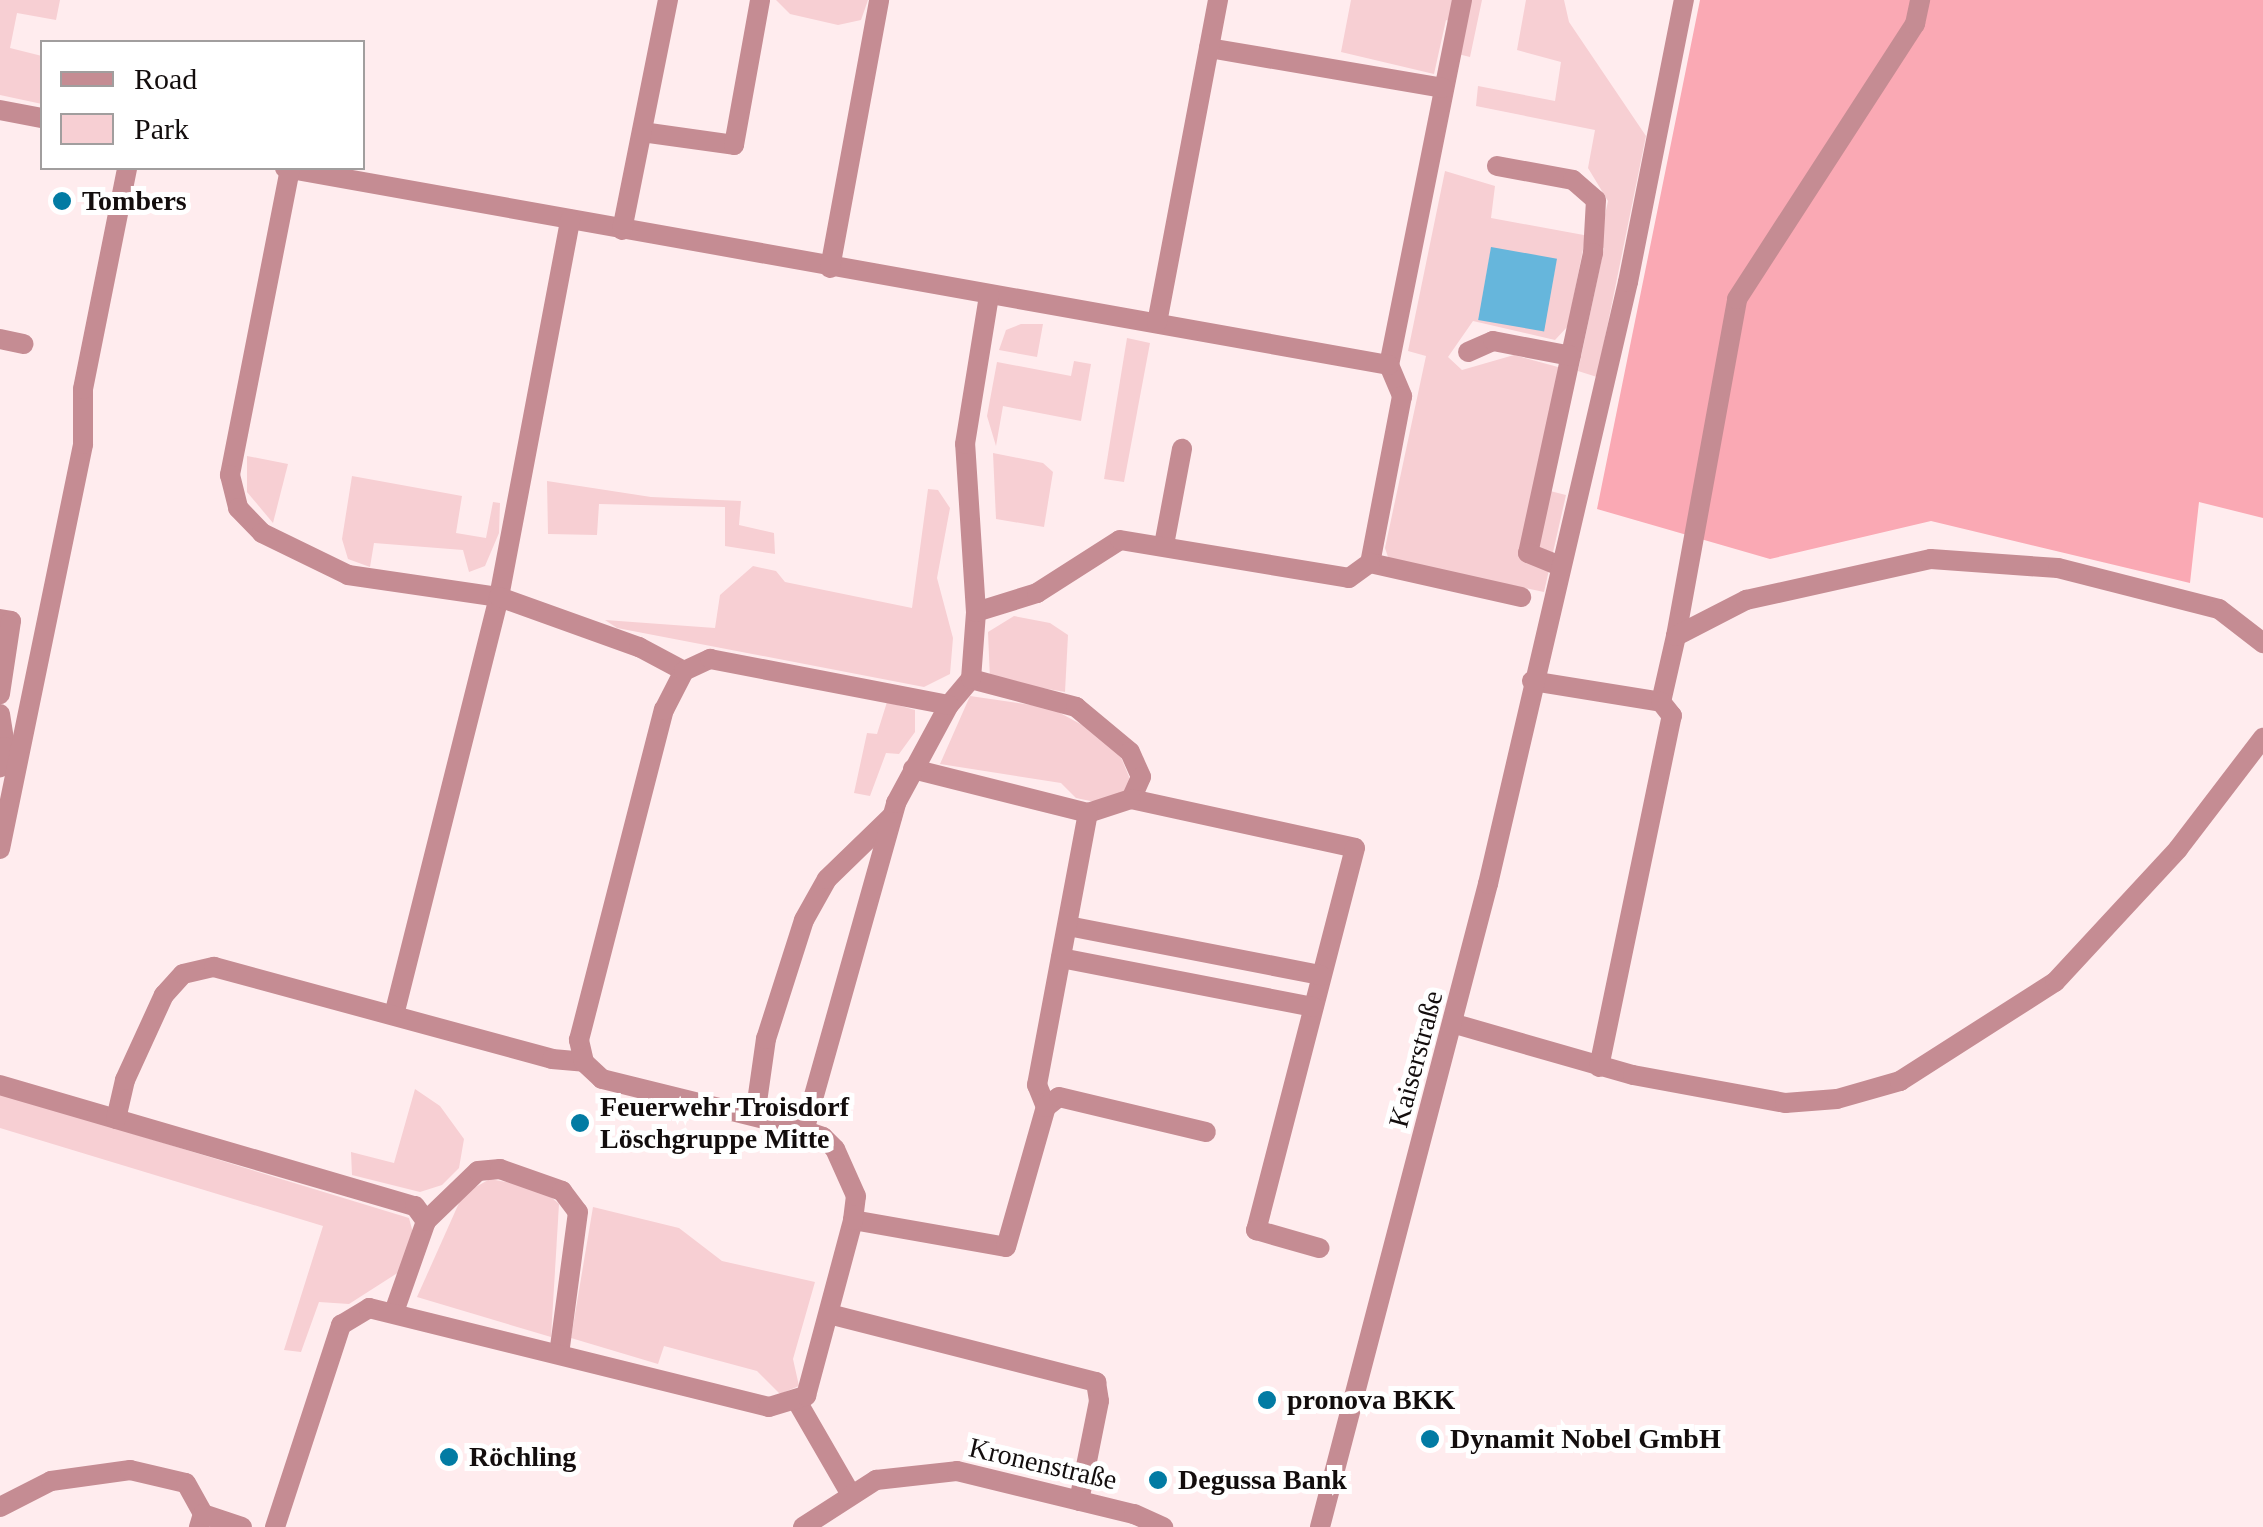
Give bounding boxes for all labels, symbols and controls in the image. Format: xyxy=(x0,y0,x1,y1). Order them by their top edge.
legend xyxy=(40,40,365,170)
text: Road xyxy=(134,62,197,95)
text: Park xyxy=(134,112,189,145)
place label: Tombers xyxy=(82,184,187,218)
marker: Tombers xyxy=(51,190,73,212)
street label: Kaiserstraße xyxy=(1382,987,1450,1131)
place label: Feuerwehr Troisdorf Löschgruppe Mitte xyxy=(600,1090,850,1156)
marker: Feuerwehr Troisdorf Löschgruppe Mitte xyxy=(569,1112,591,1134)
place label: pronova BKK xyxy=(1287,1383,1455,1417)
marker: pronova BKK xyxy=(1256,1389,1278,1411)
place label: Dynamit Nobel GmbH xyxy=(1450,1422,1721,1456)
marker: Dynamit Nobel GmbH xyxy=(1419,1428,1441,1450)
street label: Kronenstraße xyxy=(966,1431,1120,1497)
place label: Röchling xyxy=(469,1440,576,1474)
marker: Röchling xyxy=(438,1446,460,1468)
place label: Degussa Bank xyxy=(1178,1463,1347,1497)
marker: Degussa Bank xyxy=(1147,1469,1169,1491)

